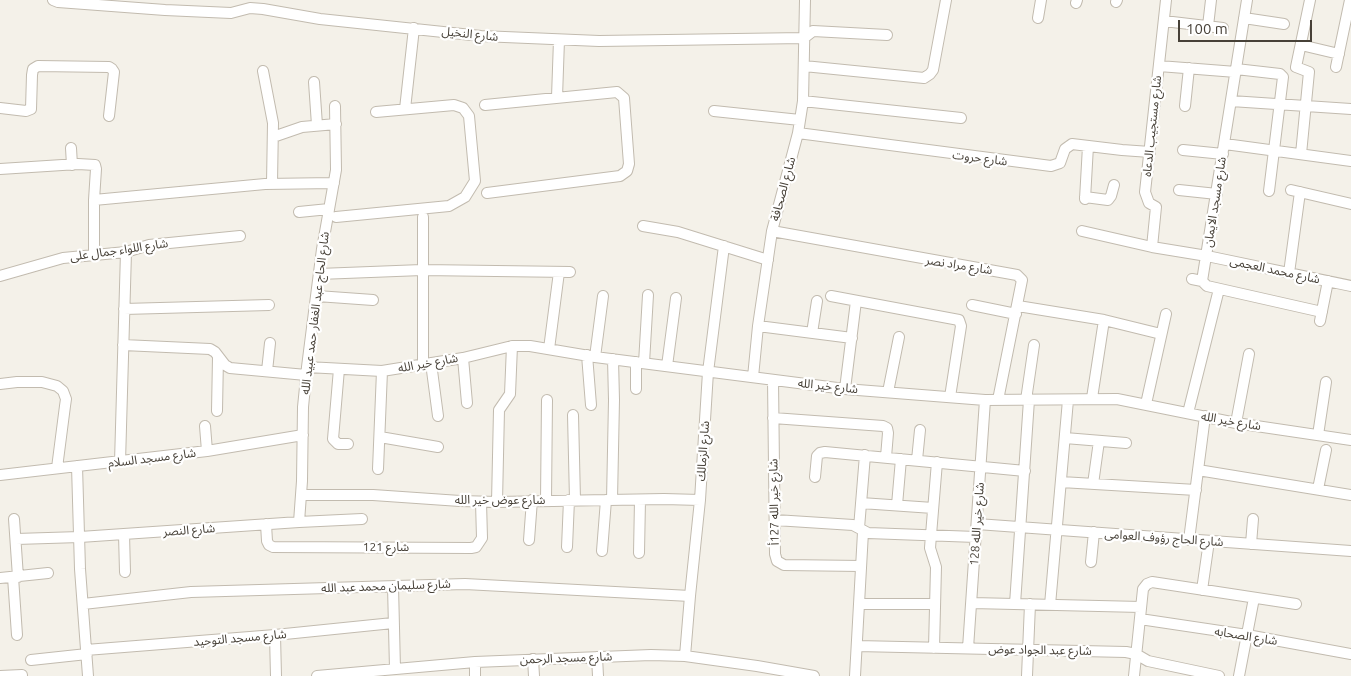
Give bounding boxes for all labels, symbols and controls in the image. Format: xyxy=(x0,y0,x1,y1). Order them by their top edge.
scale bar xyxy=(1181,10,1315,42)
text: 100 m xyxy=(1186,20,1228,37)
street label: شارع النخيل xyxy=(441,24,499,44)
street label: شارع مستجيب الدعاه xyxy=(1140,75,1164,177)
street label: شارع حروت xyxy=(952,147,1008,169)
street label: شارع الصحافة xyxy=(768,155,798,223)
street label: شارع مسجد الايمان xyxy=(1201,156,1229,248)
street label: شارع الحاج عبد الغفار حمد عبيد الله xyxy=(298,231,332,395)
street label: شارع اللواء جمال على xyxy=(69,236,169,264)
street label: شارع مراد نصر xyxy=(924,253,994,277)
street label: شارع محمد العجمى xyxy=(1229,253,1321,287)
street label: شارع خير الله xyxy=(397,351,459,375)
street label: شارع خير الله xyxy=(797,376,859,396)
street label: شارع خير الله xyxy=(1200,409,1262,433)
street label: شارع الزمالك xyxy=(694,420,712,482)
street label: شارع مسجد السلام xyxy=(107,445,197,471)
street label: شارع خير الله 127أ xyxy=(766,459,782,545)
street label: شارع خير الله 128 xyxy=(967,482,987,566)
street label: شارع عوض خير الله xyxy=(455,493,545,507)
street label: شارع النصر xyxy=(162,521,216,539)
street label: شارع الحاج رؤوف العوامى xyxy=(1104,527,1224,549)
street label: شارع 121 xyxy=(363,540,409,554)
street label: شارع سليمان محمد عبد الله xyxy=(321,577,451,595)
street label: شارع الصحابه xyxy=(1213,624,1279,648)
street label: شارع مسجد التوحيد xyxy=(193,627,287,649)
street label: شارع عبد الجواد عوض xyxy=(988,642,1092,658)
street label: شارع مسجد الرحمن xyxy=(520,649,612,667)

